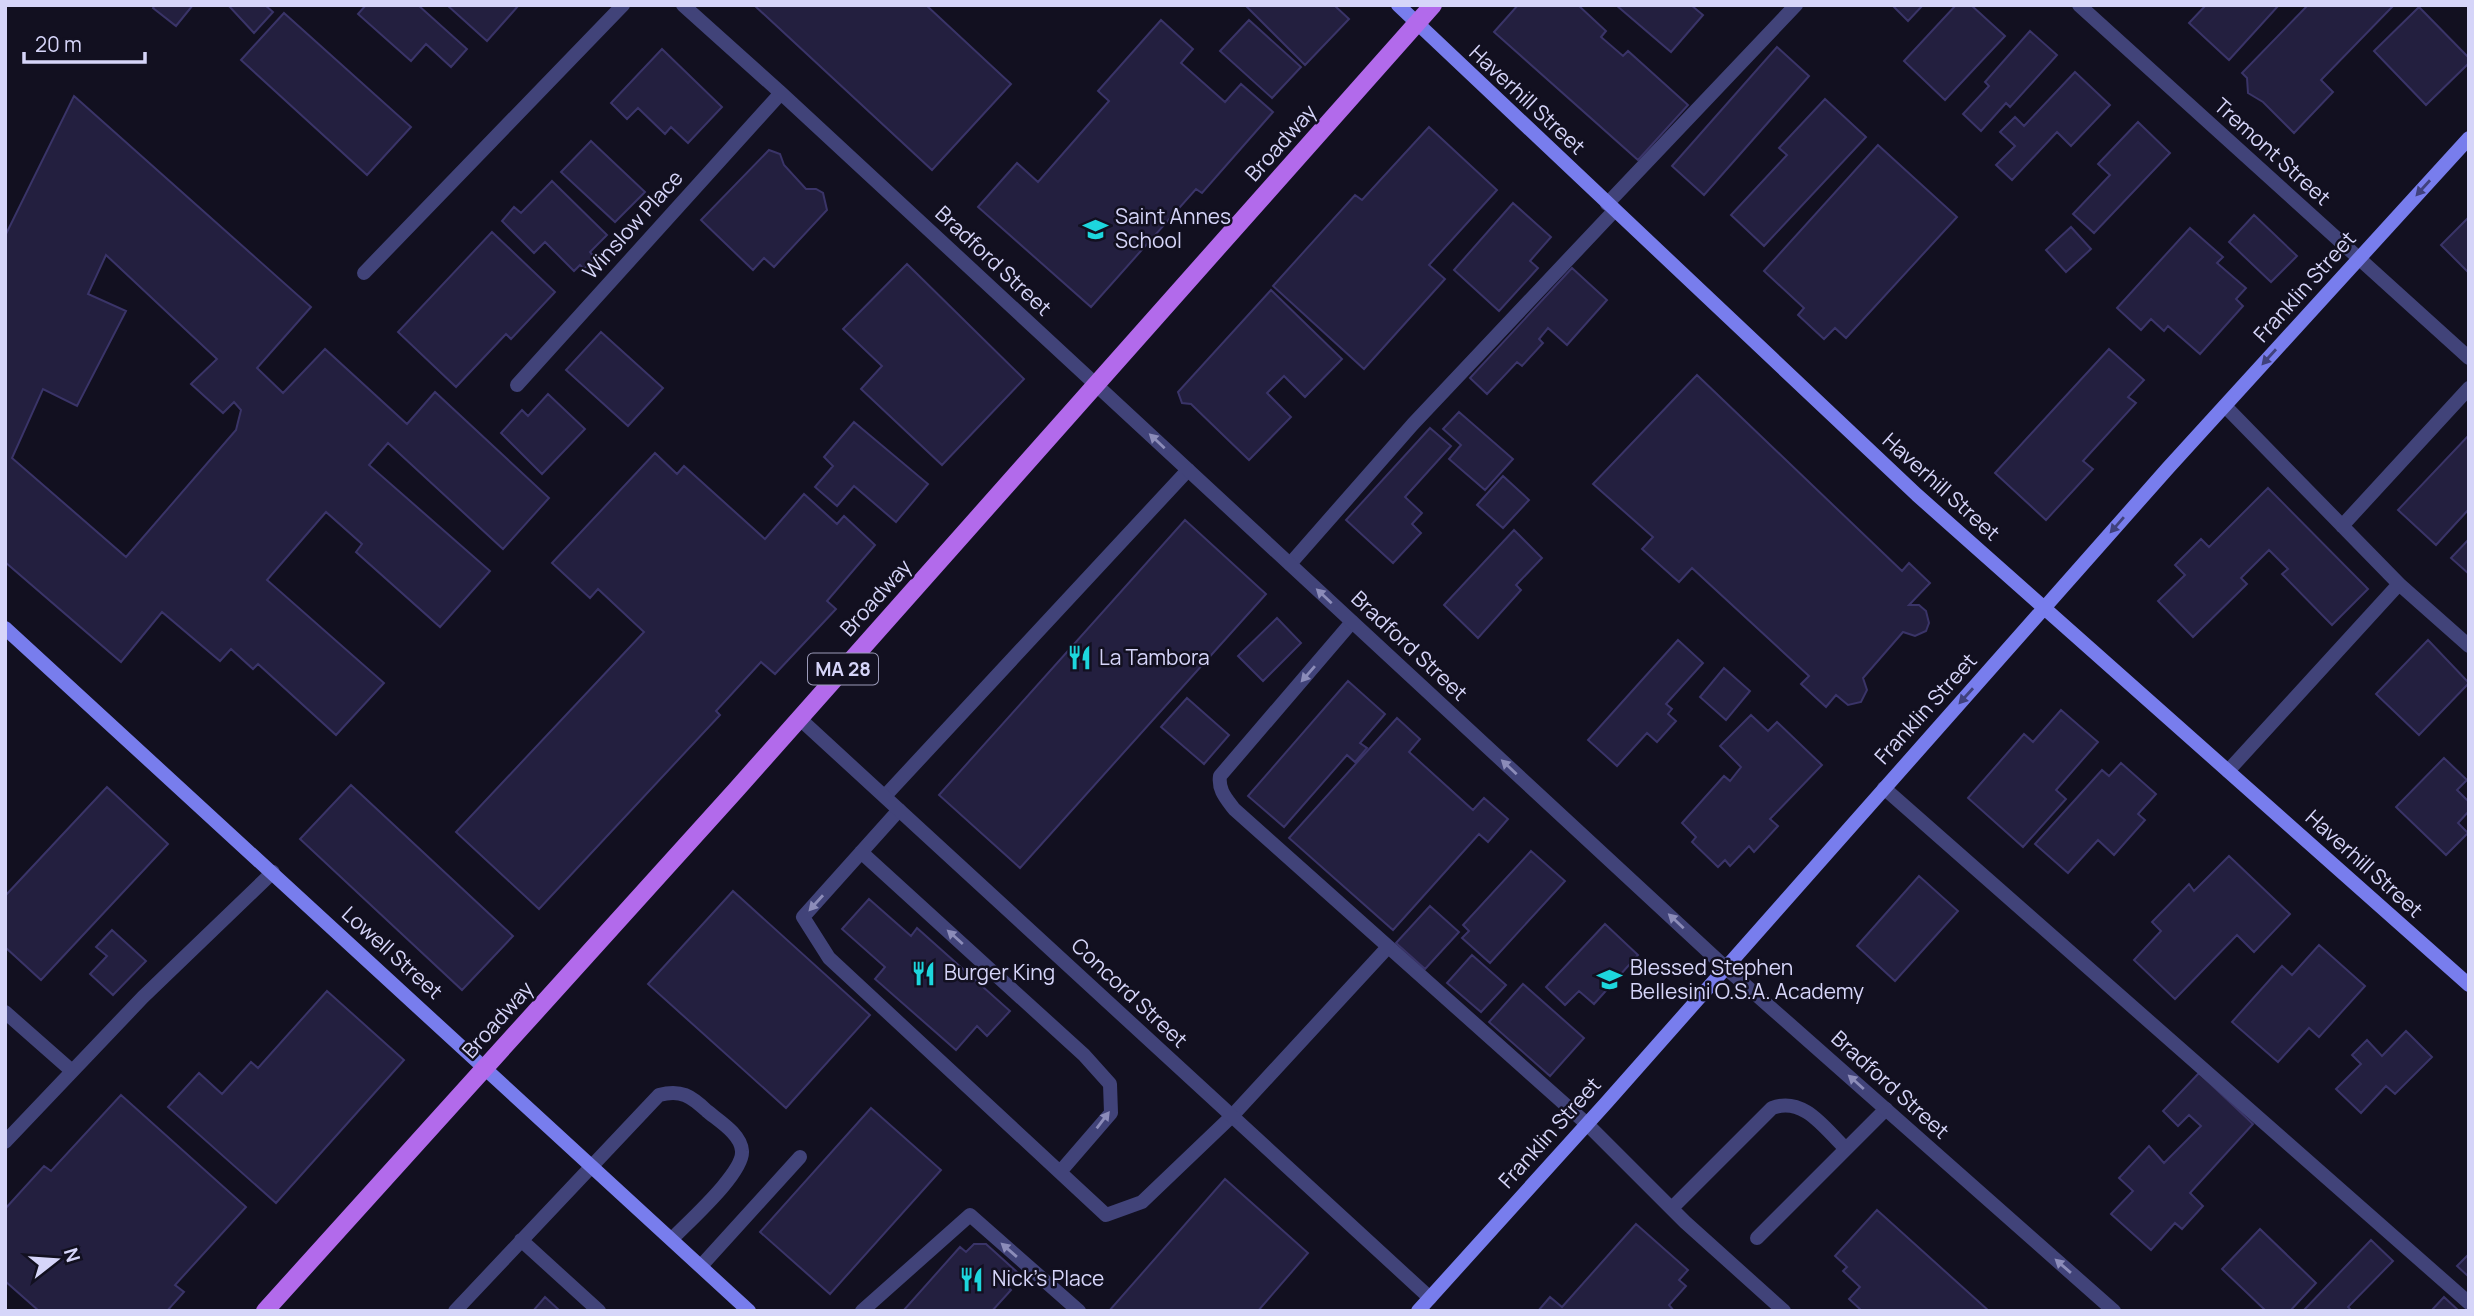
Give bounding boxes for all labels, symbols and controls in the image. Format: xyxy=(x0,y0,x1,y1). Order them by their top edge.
scale bar xyxy=(24,21,145,65)
text: 20 m xyxy=(35,30,82,58)
street label: Haverhill Street xyxy=(1464,38,1592,160)
street label: Tremont Street xyxy=(2208,91,2337,211)
street label: Broadway xyxy=(1238,98,1322,187)
street label: Winslow Place xyxy=(576,164,689,285)
one-way arrow xyxy=(2415,180,2431,197)
street label: Bradford Street xyxy=(930,199,1058,321)
place label: Saint Annes School xyxy=(1115,202,1231,254)
school or university icon: Saint Annes School xyxy=(1081,215,1109,243)
street label: Franklin Street xyxy=(2247,225,2362,348)
one-way arrow xyxy=(2262,348,2278,365)
street label: Haverhill Street xyxy=(1877,426,2006,546)
one-way arrow xyxy=(1149,433,1166,449)
one-way arrow xyxy=(2110,517,2125,534)
street label: Broadway xyxy=(833,553,917,642)
street label: Bradford Street xyxy=(1346,584,1474,706)
one-way arrow xyxy=(1316,588,1333,604)
place label: La Tambora xyxy=(1099,643,1210,671)
restaurant icon: La Tambora xyxy=(1065,644,1093,672)
street label: Franklin Street xyxy=(1868,647,1983,770)
road number: MA 28 xyxy=(808,654,878,684)
one-way arrow xyxy=(1300,665,1316,683)
one-way arrow xyxy=(1958,687,1974,705)
one-way arrow xyxy=(1501,759,1518,775)
street label: Haverhill Street xyxy=(2300,803,2429,923)
one-way arrow xyxy=(808,894,824,912)
street label: Lowell Street xyxy=(336,900,449,1005)
one-way arrow xyxy=(1668,914,1685,930)
one-way arrow xyxy=(946,929,964,945)
street label: Concord Street xyxy=(1066,931,1194,1053)
place label: Blessed Stephen Bellesini O.S.A. Academy xyxy=(1630,953,1864,1005)
place label: Burger King xyxy=(944,958,1055,986)
restaurant icon: Burger King xyxy=(910,959,938,987)
school or university icon: Blessed Stephen Bellesini O.S.A. Academy xyxy=(1596,966,1624,994)
street label: Broadway xyxy=(455,975,539,1064)
street label: Bradford Street xyxy=(1826,1024,1955,1145)
street label: Franklin Street xyxy=(1492,1071,1607,1194)
one-way arrow xyxy=(1848,1075,1865,1091)
one-way arrow xyxy=(1096,1111,1111,1129)
north arrow xyxy=(21,1225,91,1295)
one-way arrow xyxy=(1000,1242,1018,1258)
text: N xyxy=(58,1245,87,1265)
one-way arrow xyxy=(2055,1258,2072,1274)
place label: Nick's Place xyxy=(992,1264,1104,1292)
restaurant icon: Nick's Place xyxy=(958,1265,986,1293)

